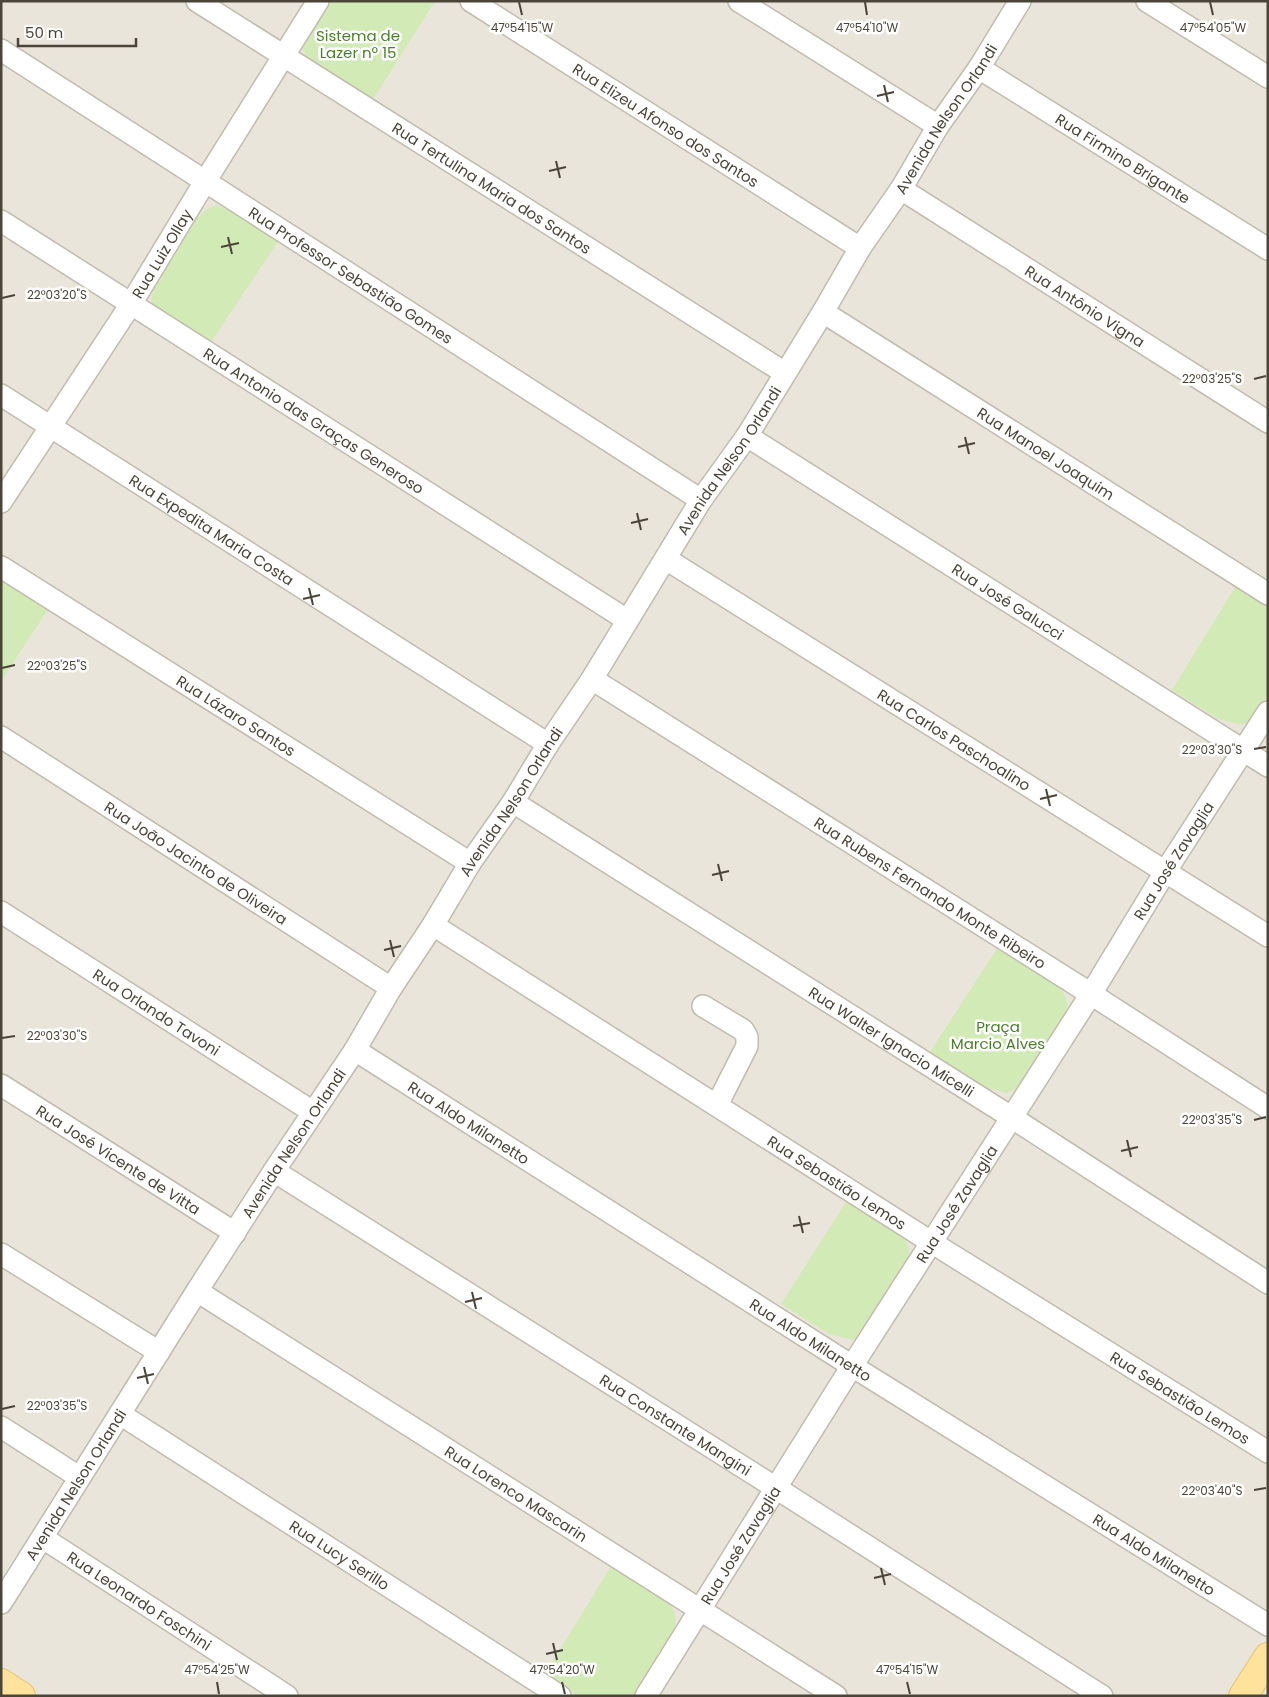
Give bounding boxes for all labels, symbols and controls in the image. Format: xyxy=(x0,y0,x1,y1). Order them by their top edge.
scale bar xyxy=(18,15,135,47)
text: 47°54'15"W xyxy=(491,19,554,36)
text: 47°54'10"W xyxy=(836,19,899,36)
text: 47°54'05"W xyxy=(1180,19,1246,36)
text: 50 m xyxy=(25,22,63,43)
park label: Sistema de Lazer nº 15 xyxy=(316,25,400,63)
street label: Avenida Nelson Orlandi xyxy=(890,40,1002,198)
street label: Rua Elizeu Afonso dos Santos xyxy=(569,58,763,192)
street label: Rua Firmino Brigante xyxy=(1052,108,1194,208)
street label: Rua Tertulina Maria dos Santos xyxy=(388,117,596,259)
street label: Rua Professor Sebastião Gomes xyxy=(245,201,457,349)
street label: Rua Luiz Ollay xyxy=(126,204,197,302)
street label: Rua Antônio Vigna xyxy=(1021,260,1149,352)
text: 22°03'20"S xyxy=(27,286,87,303)
street label: Rua Antonio das Graças Generoso xyxy=(199,342,428,499)
text: 22°03'25"S xyxy=(1182,370,1242,387)
street label: Avenida Nelson Orlandi xyxy=(672,382,786,539)
street label: Rua Manoel Joaquim xyxy=(973,402,1119,505)
street label: Rua Expedita Maria Costa xyxy=(125,469,298,590)
street label: Rua José Galucci xyxy=(948,558,1068,645)
text: 22°03'25"S xyxy=(27,657,87,674)
street label: Rua Lázaro Santos xyxy=(172,670,300,761)
street label: Rua Carlos Paschoalino xyxy=(874,684,1035,795)
street label: Avenida Nelson Orlandi xyxy=(454,723,567,880)
text: 22°03'30"S xyxy=(1182,741,1242,758)
street label: Rua João Jacinto de Oliveira xyxy=(101,796,292,929)
street label: Rua José Zavaglia xyxy=(1128,797,1218,924)
street label: Rua Rubens Fernando Monte Ribeiro xyxy=(810,811,1050,974)
street label: Rua Orlando Tavoni xyxy=(89,963,224,1060)
street label: Rua Walter Ignacio Micelli xyxy=(805,981,978,1102)
park label: Praça Marcio Alves xyxy=(951,1016,1045,1054)
text: 22°03'30"S xyxy=(27,1027,87,1044)
street label: Avenida Nelson Orlandi xyxy=(236,1064,350,1222)
street label: Rua Aldo Milanetto xyxy=(404,1076,534,1169)
street label: Rua José Vicente de Vitta xyxy=(32,1099,205,1219)
text: 22°03'35"S xyxy=(1182,1111,1242,1128)
street label: Rua Sebastião Lemos xyxy=(764,1130,911,1234)
street label: Rua José Zavaglia xyxy=(911,1141,1002,1267)
street label: Rua Aldo Milanetto xyxy=(746,1293,876,1386)
street label: Rua Sebastião Lemos xyxy=(1106,1346,1254,1449)
street label: Rua Constante Mangini xyxy=(596,1369,755,1480)
text: 22°03'35"S xyxy=(27,1397,87,1414)
street label: Avenida Nelson Orlandi xyxy=(20,1405,131,1564)
street label: Rua Lorenco Mascarin xyxy=(441,1440,592,1546)
street label: Rua José Zavaglia xyxy=(695,1482,785,1608)
text: 22°03'40"S xyxy=(1182,1482,1242,1499)
street label: Rua Aldo Milanetto xyxy=(1089,1508,1219,1600)
street label: Rua Lucy Serillo xyxy=(286,1515,394,1595)
street label: Rua Leonardo Foschini xyxy=(63,1546,216,1655)
text: 47°54'25"W xyxy=(184,1661,250,1678)
text: 47°54'20"W xyxy=(529,1661,595,1678)
text: 47°54'15"W xyxy=(876,1661,939,1678)

